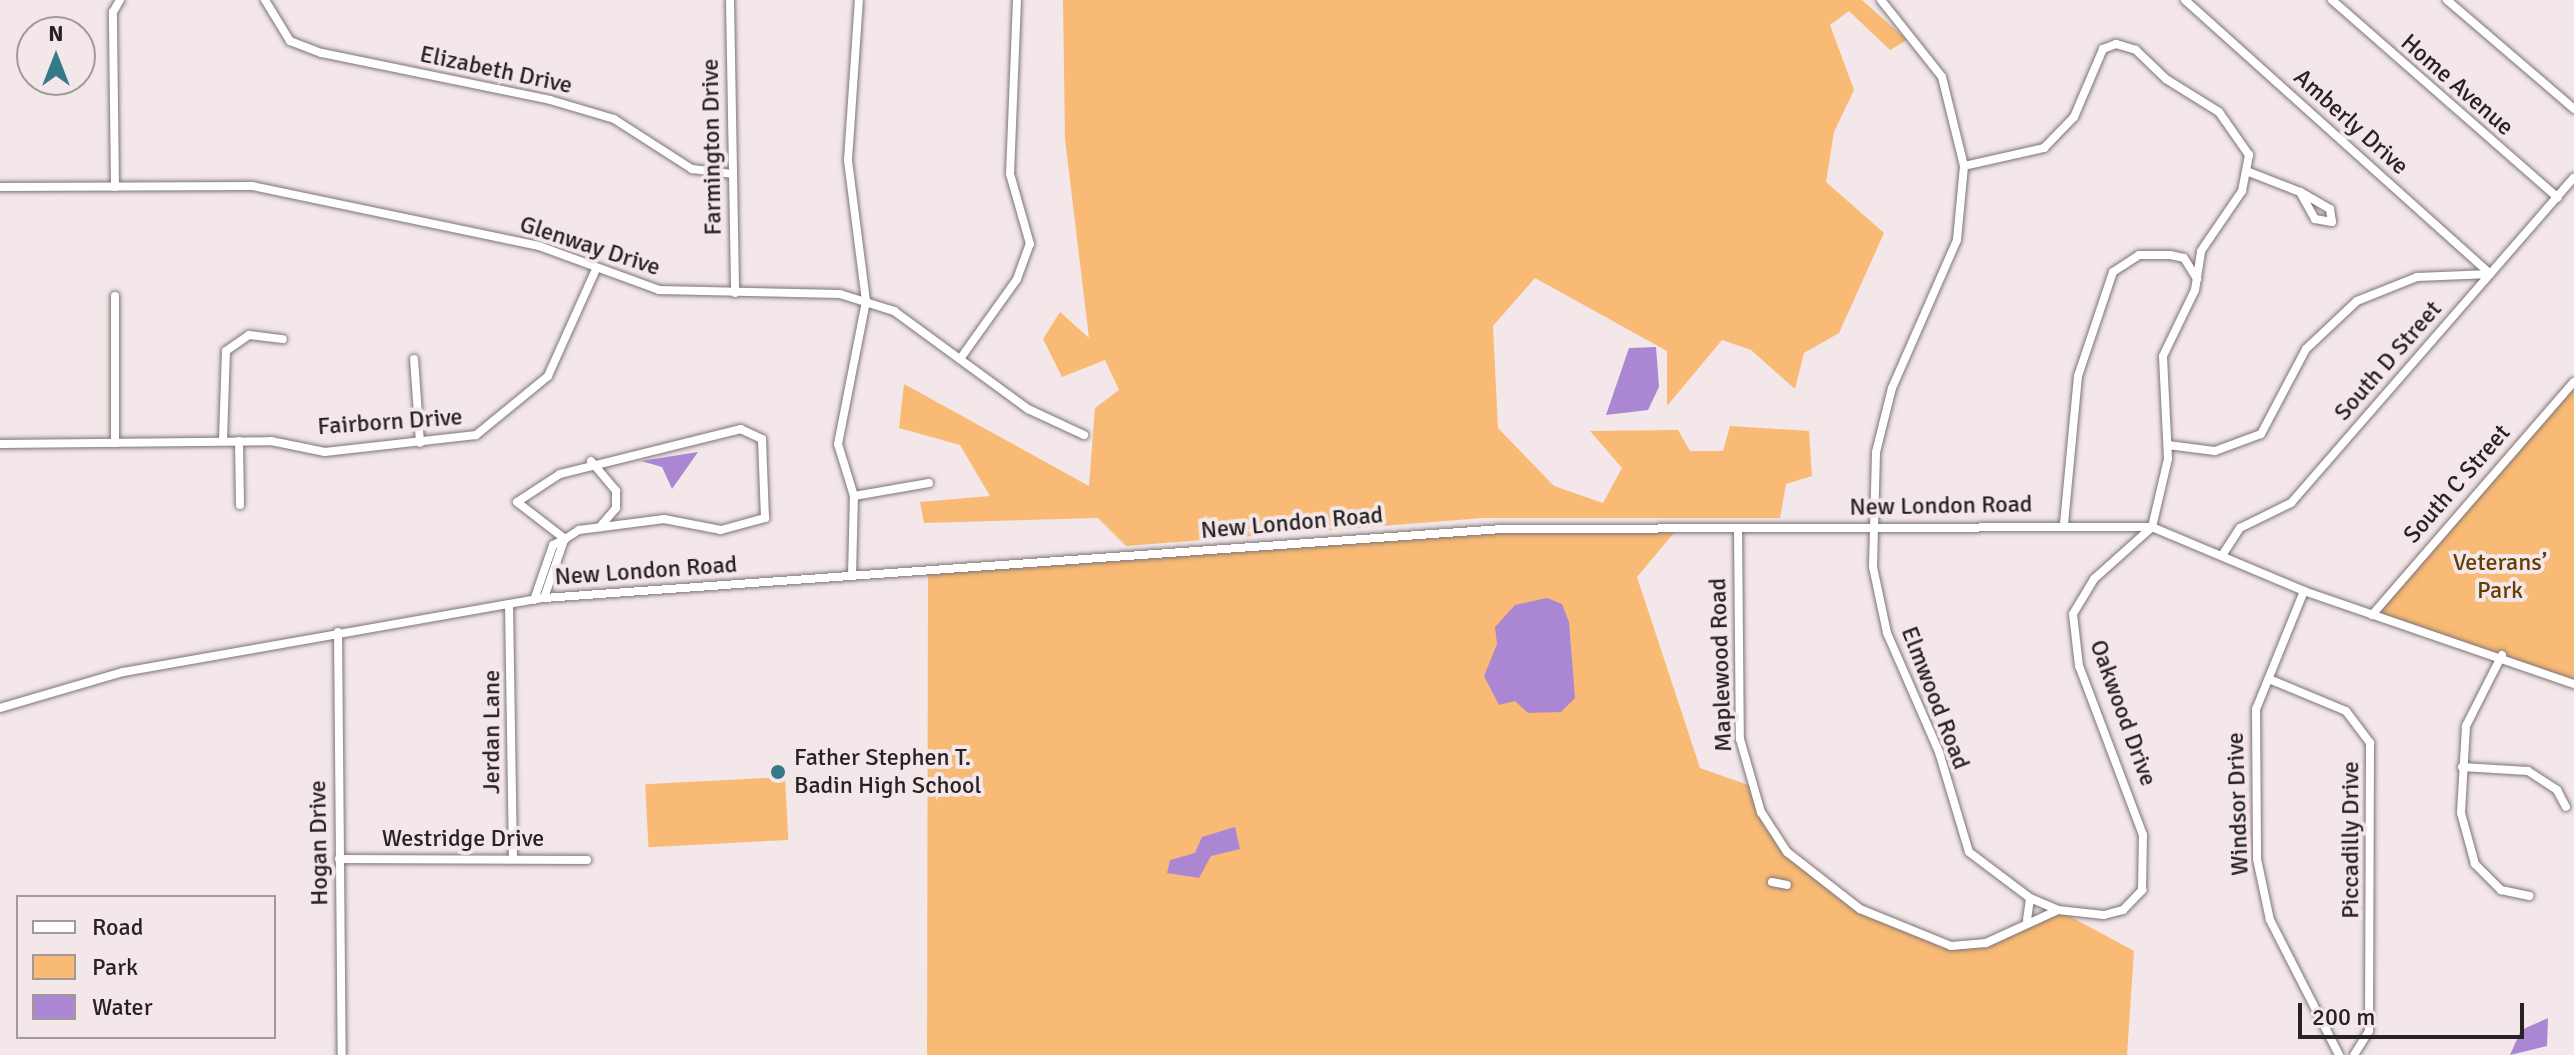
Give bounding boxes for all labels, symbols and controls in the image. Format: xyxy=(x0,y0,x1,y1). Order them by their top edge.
north arrow xyxy=(16,16,96,96)
text: N xyxy=(48,20,64,47)
street label: Home Avenue xyxy=(2395,28,2519,142)
street label: Elizabeth Drive xyxy=(417,40,575,100)
street label: Farmington Drive xyxy=(696,58,728,236)
street label: Amberly Drive xyxy=(2288,63,2414,181)
street label: Glenway Drive xyxy=(516,210,664,282)
street label: South D Street xyxy=(2328,295,2448,427)
street label: Fairborn Drive xyxy=(317,403,463,441)
street label: South C Street xyxy=(2398,419,2516,549)
street label: New London Road xyxy=(1849,490,2033,522)
street label: New London Road xyxy=(1200,501,1384,545)
park label: Veterans’ Park xyxy=(2453,549,2547,605)
street label: New London Road xyxy=(554,550,738,592)
street label: Maplewood Road xyxy=(1704,577,1738,753)
street label: Elmwood Road xyxy=(1895,622,1975,774)
street label: Oakwood Drive xyxy=(2083,636,2163,790)
street label: Jerdan Lane xyxy=(478,670,506,794)
street label: Windsor Drive xyxy=(2221,732,2255,876)
place label: Father Stephen T. Badin High School xyxy=(794,744,982,800)
street label: Piccadilly Drive xyxy=(2337,761,2365,919)
marker: Father Stephen T. Badin High School xyxy=(769,763,787,781)
street label: Hogan Drive xyxy=(304,780,334,906)
street label: Westridge Drive xyxy=(382,825,544,853)
legend xyxy=(16,895,276,1039)
text: Road xyxy=(92,912,143,942)
text: Park xyxy=(92,952,138,982)
scale bar xyxy=(2302,987,2528,1037)
text: Water xyxy=(92,992,152,1022)
text: 200 m xyxy=(2312,1002,2375,1032)

